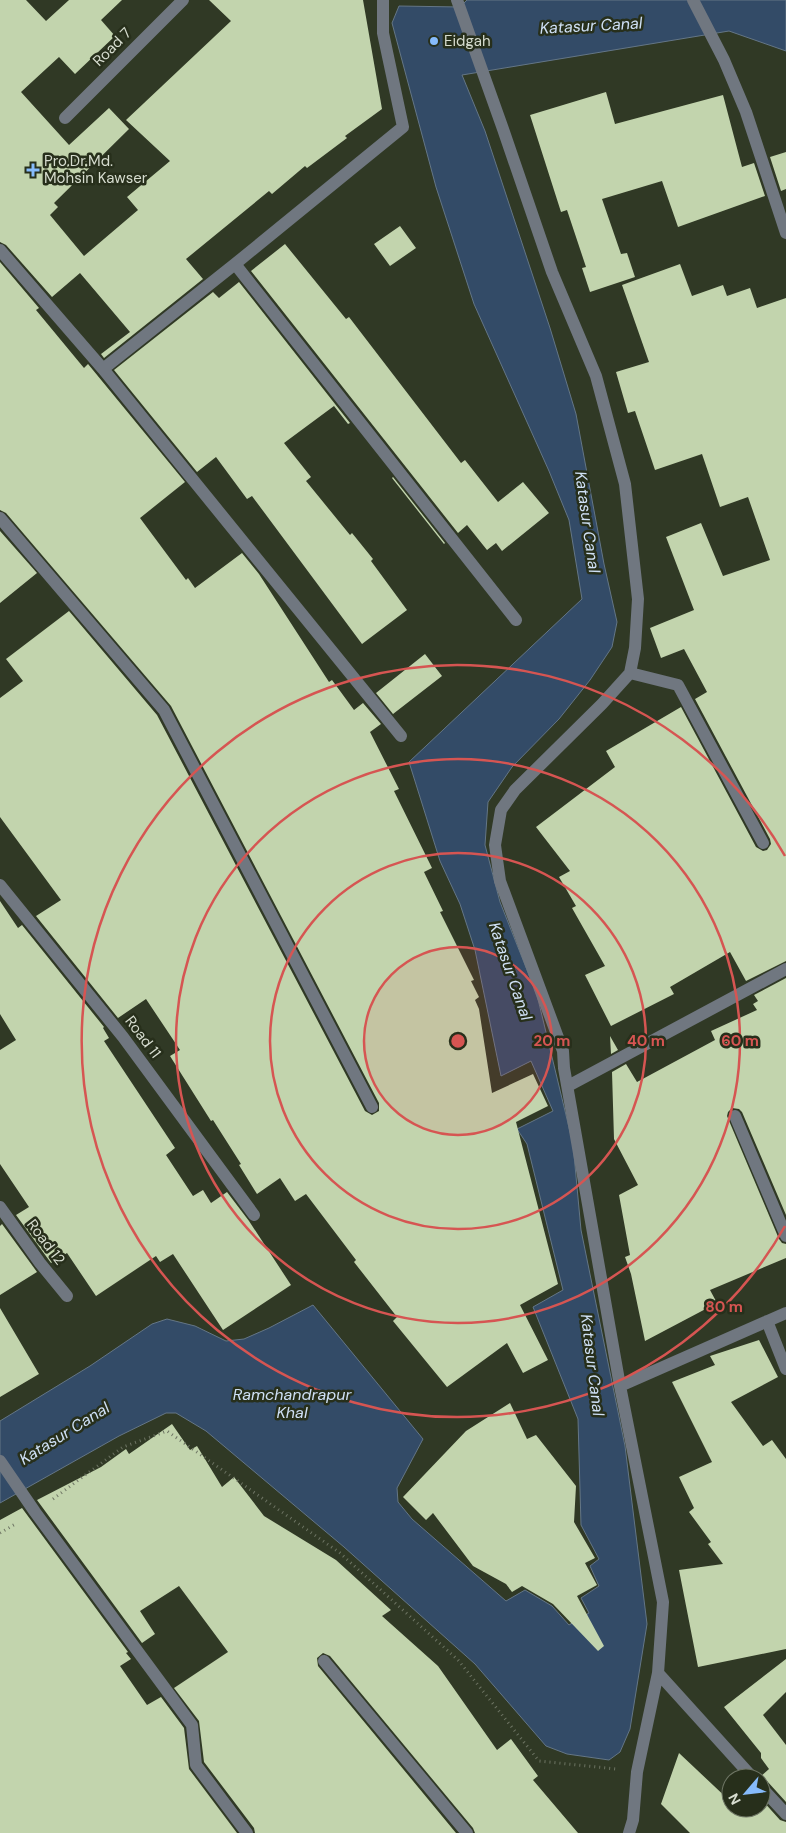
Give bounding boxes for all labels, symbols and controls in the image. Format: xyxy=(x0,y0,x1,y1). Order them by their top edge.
water label: Katasur Canal xyxy=(539,12,643,39)
street label: Road 7 xyxy=(88,23,136,71)
place label: Eidgah xyxy=(444,31,491,51)
marker: Eidgah xyxy=(428,35,440,47)
place label: Pro.Dr.Md. Mohsin Kawser xyxy=(44,151,148,188)
marker: Pro.Dr.Md. Mohsin Kawser xyxy=(26,163,40,177)
water label: Katasur Canal xyxy=(570,470,605,575)
water label: Katasur Canal xyxy=(484,919,537,1023)
street label: Road 11 xyxy=(120,1012,166,1062)
text: 20 m xyxy=(534,1031,570,1051)
text: 40 m xyxy=(627,1031,665,1051)
text: 60 m xyxy=(721,1031,759,1051)
centre of rings xyxy=(449,1032,467,1050)
street label: Road 12 xyxy=(22,1215,70,1269)
text: 80 m xyxy=(705,1297,743,1317)
water label: Katasur Canal xyxy=(576,1313,609,1418)
water label: Ramchandrapur Khal xyxy=(233,1384,352,1423)
water label: Katasur Canal xyxy=(15,1397,114,1470)
north arrow xyxy=(721,1768,771,1818)
text: N xyxy=(724,1790,745,1808)

